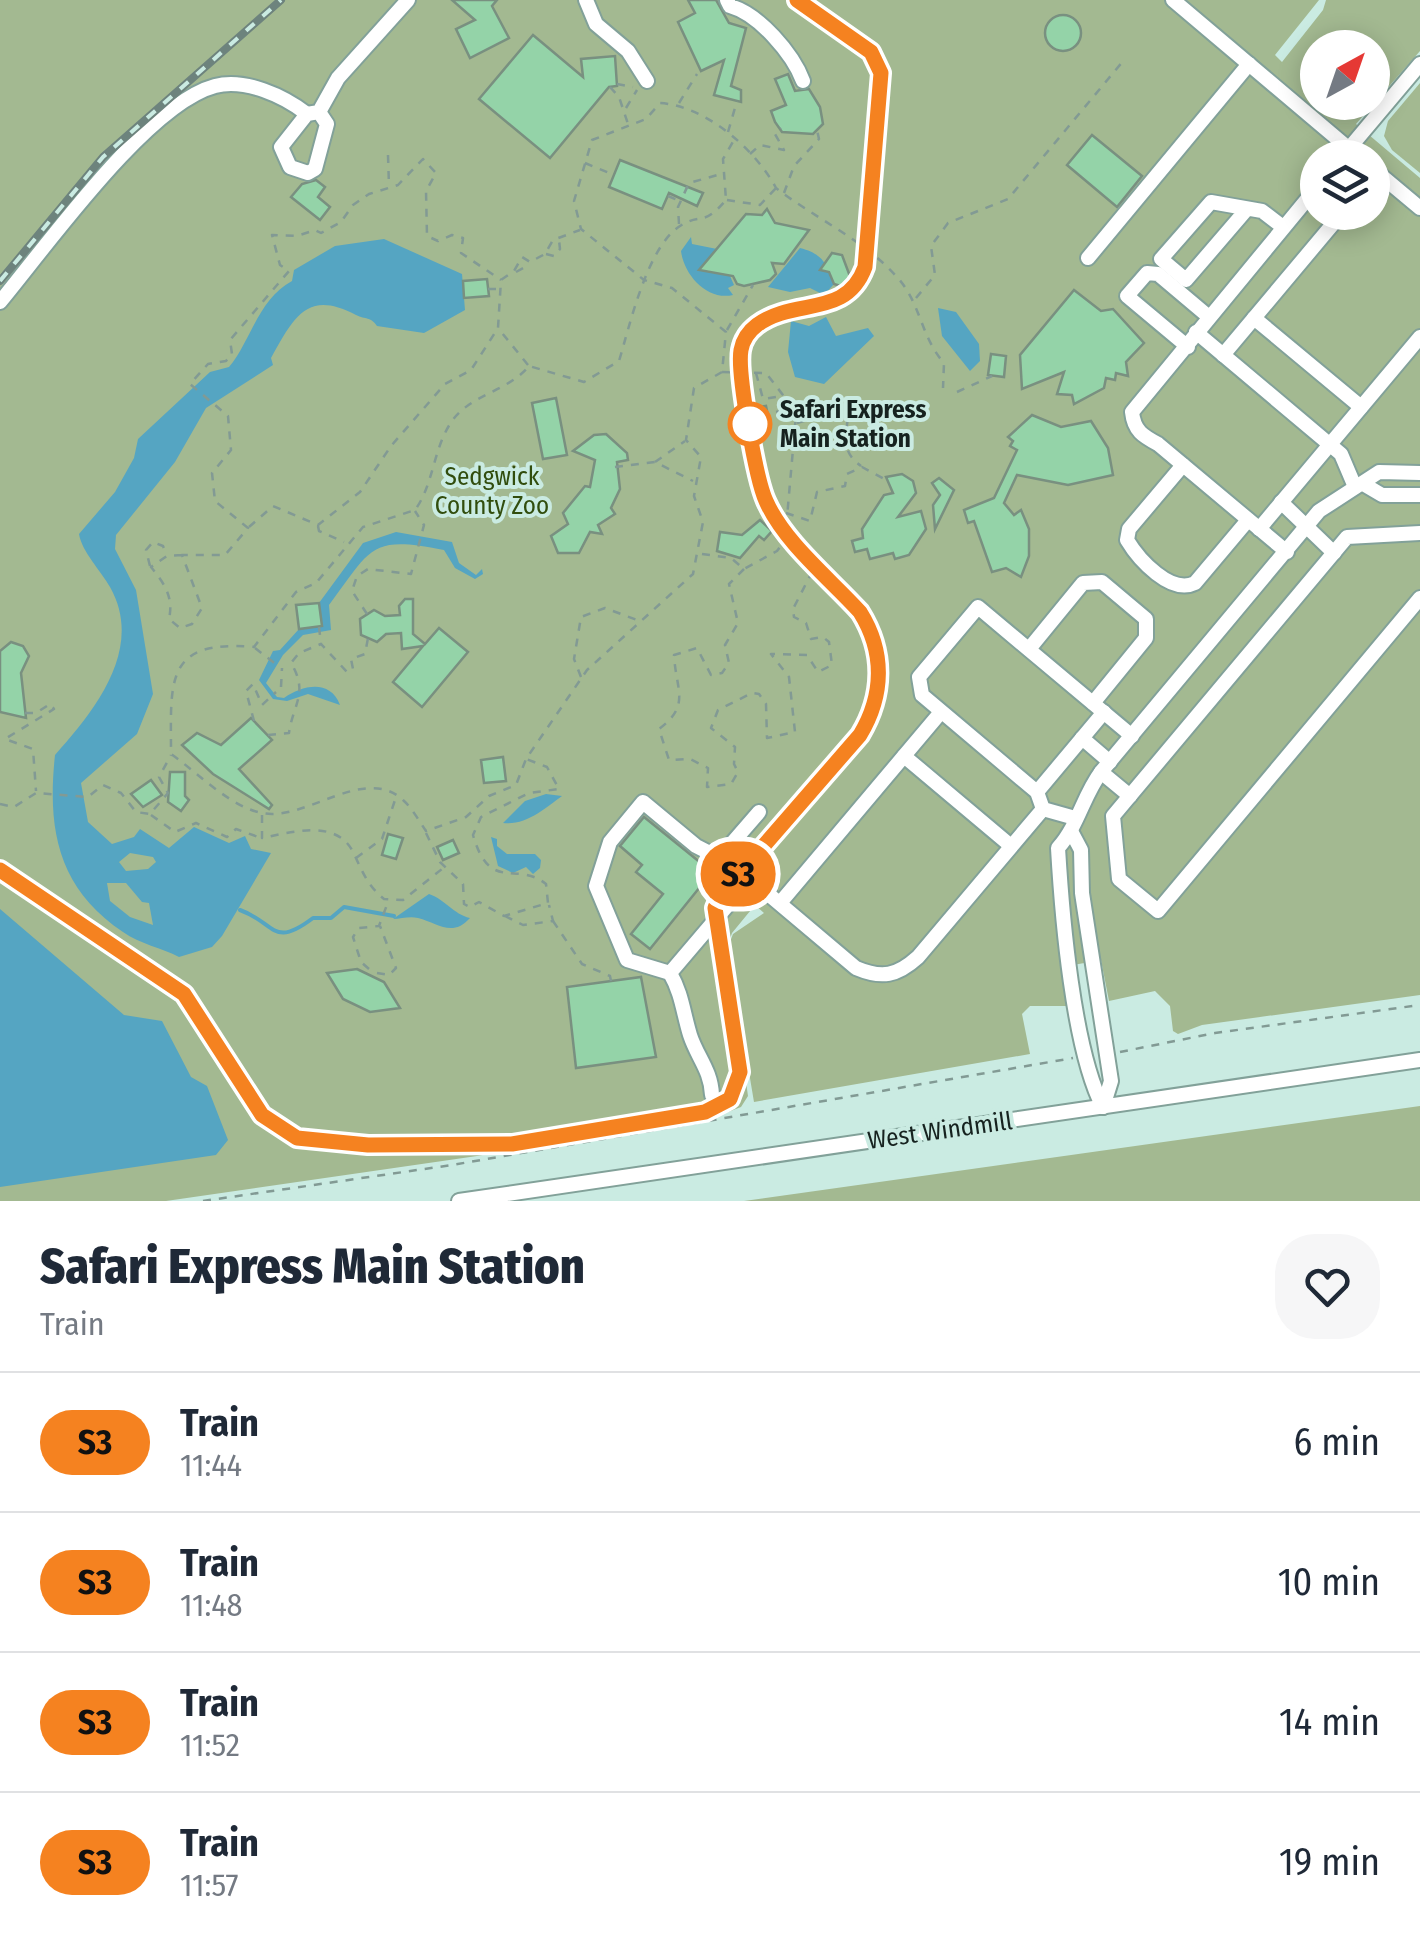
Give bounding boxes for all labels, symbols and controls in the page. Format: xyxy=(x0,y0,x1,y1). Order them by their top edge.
north arrow xyxy=(1300,30,1390,120)
map controls xyxy=(1300,30,1390,230)
button: layers xyxy=(1300,140,1390,230)
place label: Safari Express Main Station xyxy=(780,395,926,454)
marker: Safari Express Main Station xyxy=(729,403,771,445)
park label: Sedgwick County Zoo xyxy=(435,462,549,521)
line badge: S3 xyxy=(693,842,783,906)
text: S3 xyxy=(721,853,755,895)
street label: West Windmill xyxy=(866,1106,1015,1156)
button: heart xyxy=(1275,1234,1380,1339)
text: Safari Express Main Station xyxy=(40,1238,585,1296)
text: Train xyxy=(40,1305,105,1343)
text: Train xyxy=(180,1400,259,1446)
text: 6 min xyxy=(1293,1419,1380,1465)
text: S3 xyxy=(78,1421,112,1463)
text: 11:44 xyxy=(180,1446,242,1484)
text: Train xyxy=(180,1540,259,1586)
text: 10 min xyxy=(1278,1559,1380,1605)
text: S3 xyxy=(78,1561,112,1603)
text: 11:48 xyxy=(180,1586,243,1624)
text: Train xyxy=(180,1680,259,1726)
text: 14 min xyxy=(1279,1699,1380,1745)
text: S3 xyxy=(78,1701,112,1743)
text: 11:52 xyxy=(180,1726,240,1764)
text: Train xyxy=(180,1820,259,1866)
text: 19 min xyxy=(1279,1839,1380,1885)
text: S3 xyxy=(78,1841,112,1883)
text: 11:57 xyxy=(180,1866,238,1904)

